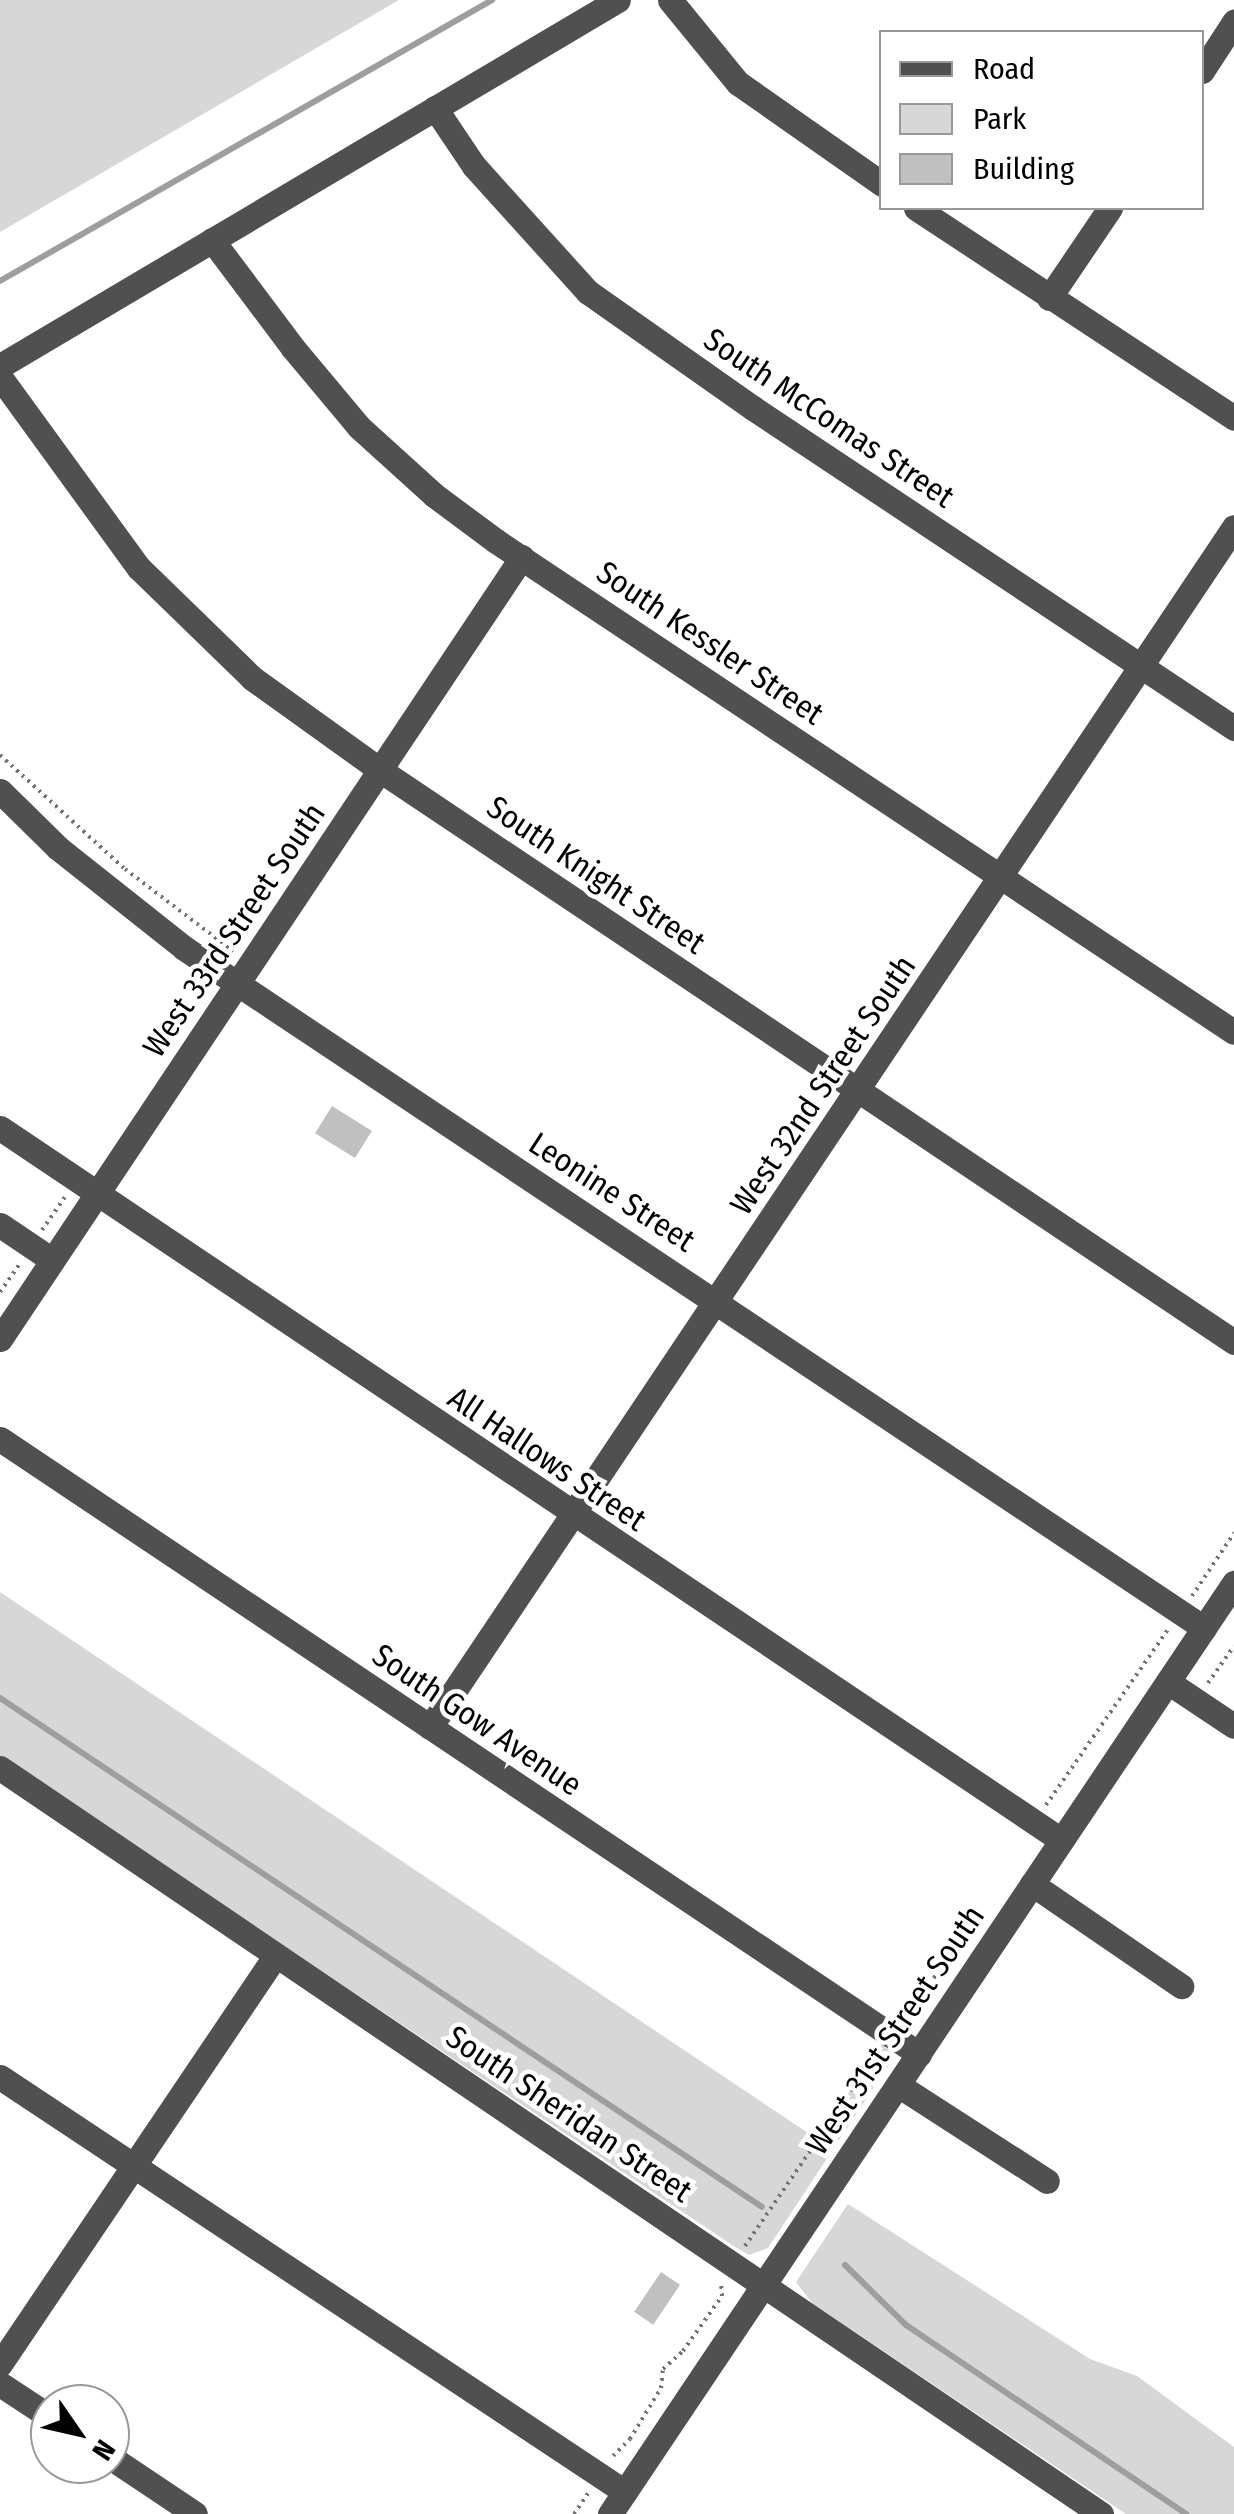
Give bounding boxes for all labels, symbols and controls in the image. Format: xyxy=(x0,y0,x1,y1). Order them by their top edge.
legend xyxy=(879,30,1204,210)
text: Road xyxy=(973,51,1035,87)
text: Park xyxy=(973,101,1026,137)
text: Building xyxy=(973,151,1074,187)
street label: South McComas Street xyxy=(697,320,961,516)
street label: South Kessler Street xyxy=(589,553,831,733)
street label: South Knight Street xyxy=(480,788,712,962)
street label: West 33rd Street South xyxy=(135,796,333,1064)
street label: West 32nd Street South xyxy=(722,948,924,1222)
street label: Leonine Street xyxy=(522,1124,702,1260)
street label: All Hallows Street xyxy=(441,1379,653,1539)
street label: South Gow Avenue xyxy=(365,1636,589,1804)
street label: West 31st Street South xyxy=(797,1898,993,2162)
street label: South Sheridan Street xyxy=(439,2018,699,2210)
north arrow xyxy=(30,2384,130,2484)
text: N xyxy=(85,2434,122,2466)

